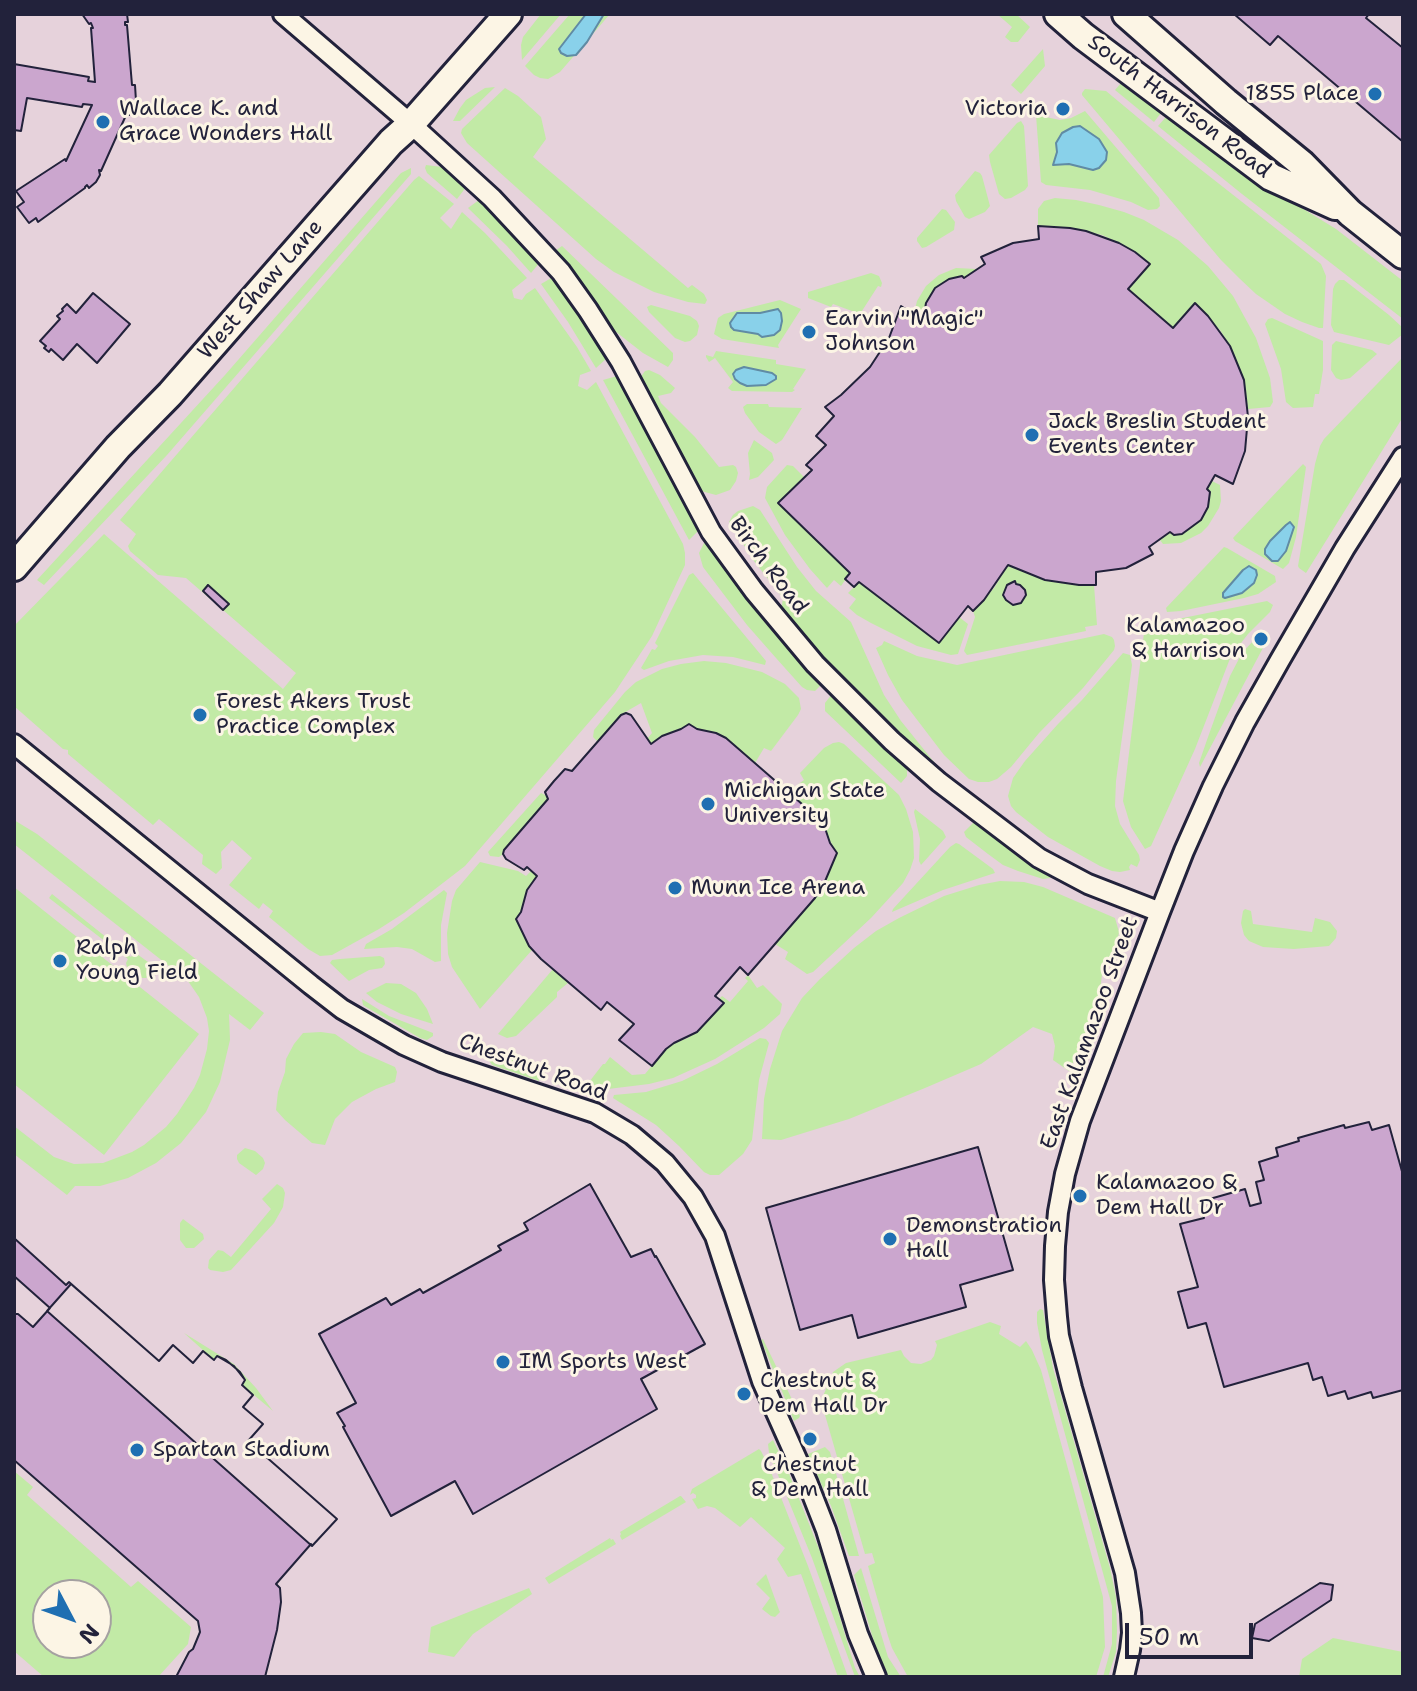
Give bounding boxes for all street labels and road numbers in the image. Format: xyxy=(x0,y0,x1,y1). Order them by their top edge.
street label: South Harrison Road xyxy=(1082,29,1276,185)
street label: West Shaw Lane xyxy=(193,215,329,365)
street label: Birch Road xyxy=(723,512,813,620)
street label: East Kalamazoo Street xyxy=(1036,913,1144,1153)
street label: Chestnut Road xyxy=(455,1029,611,1107)

